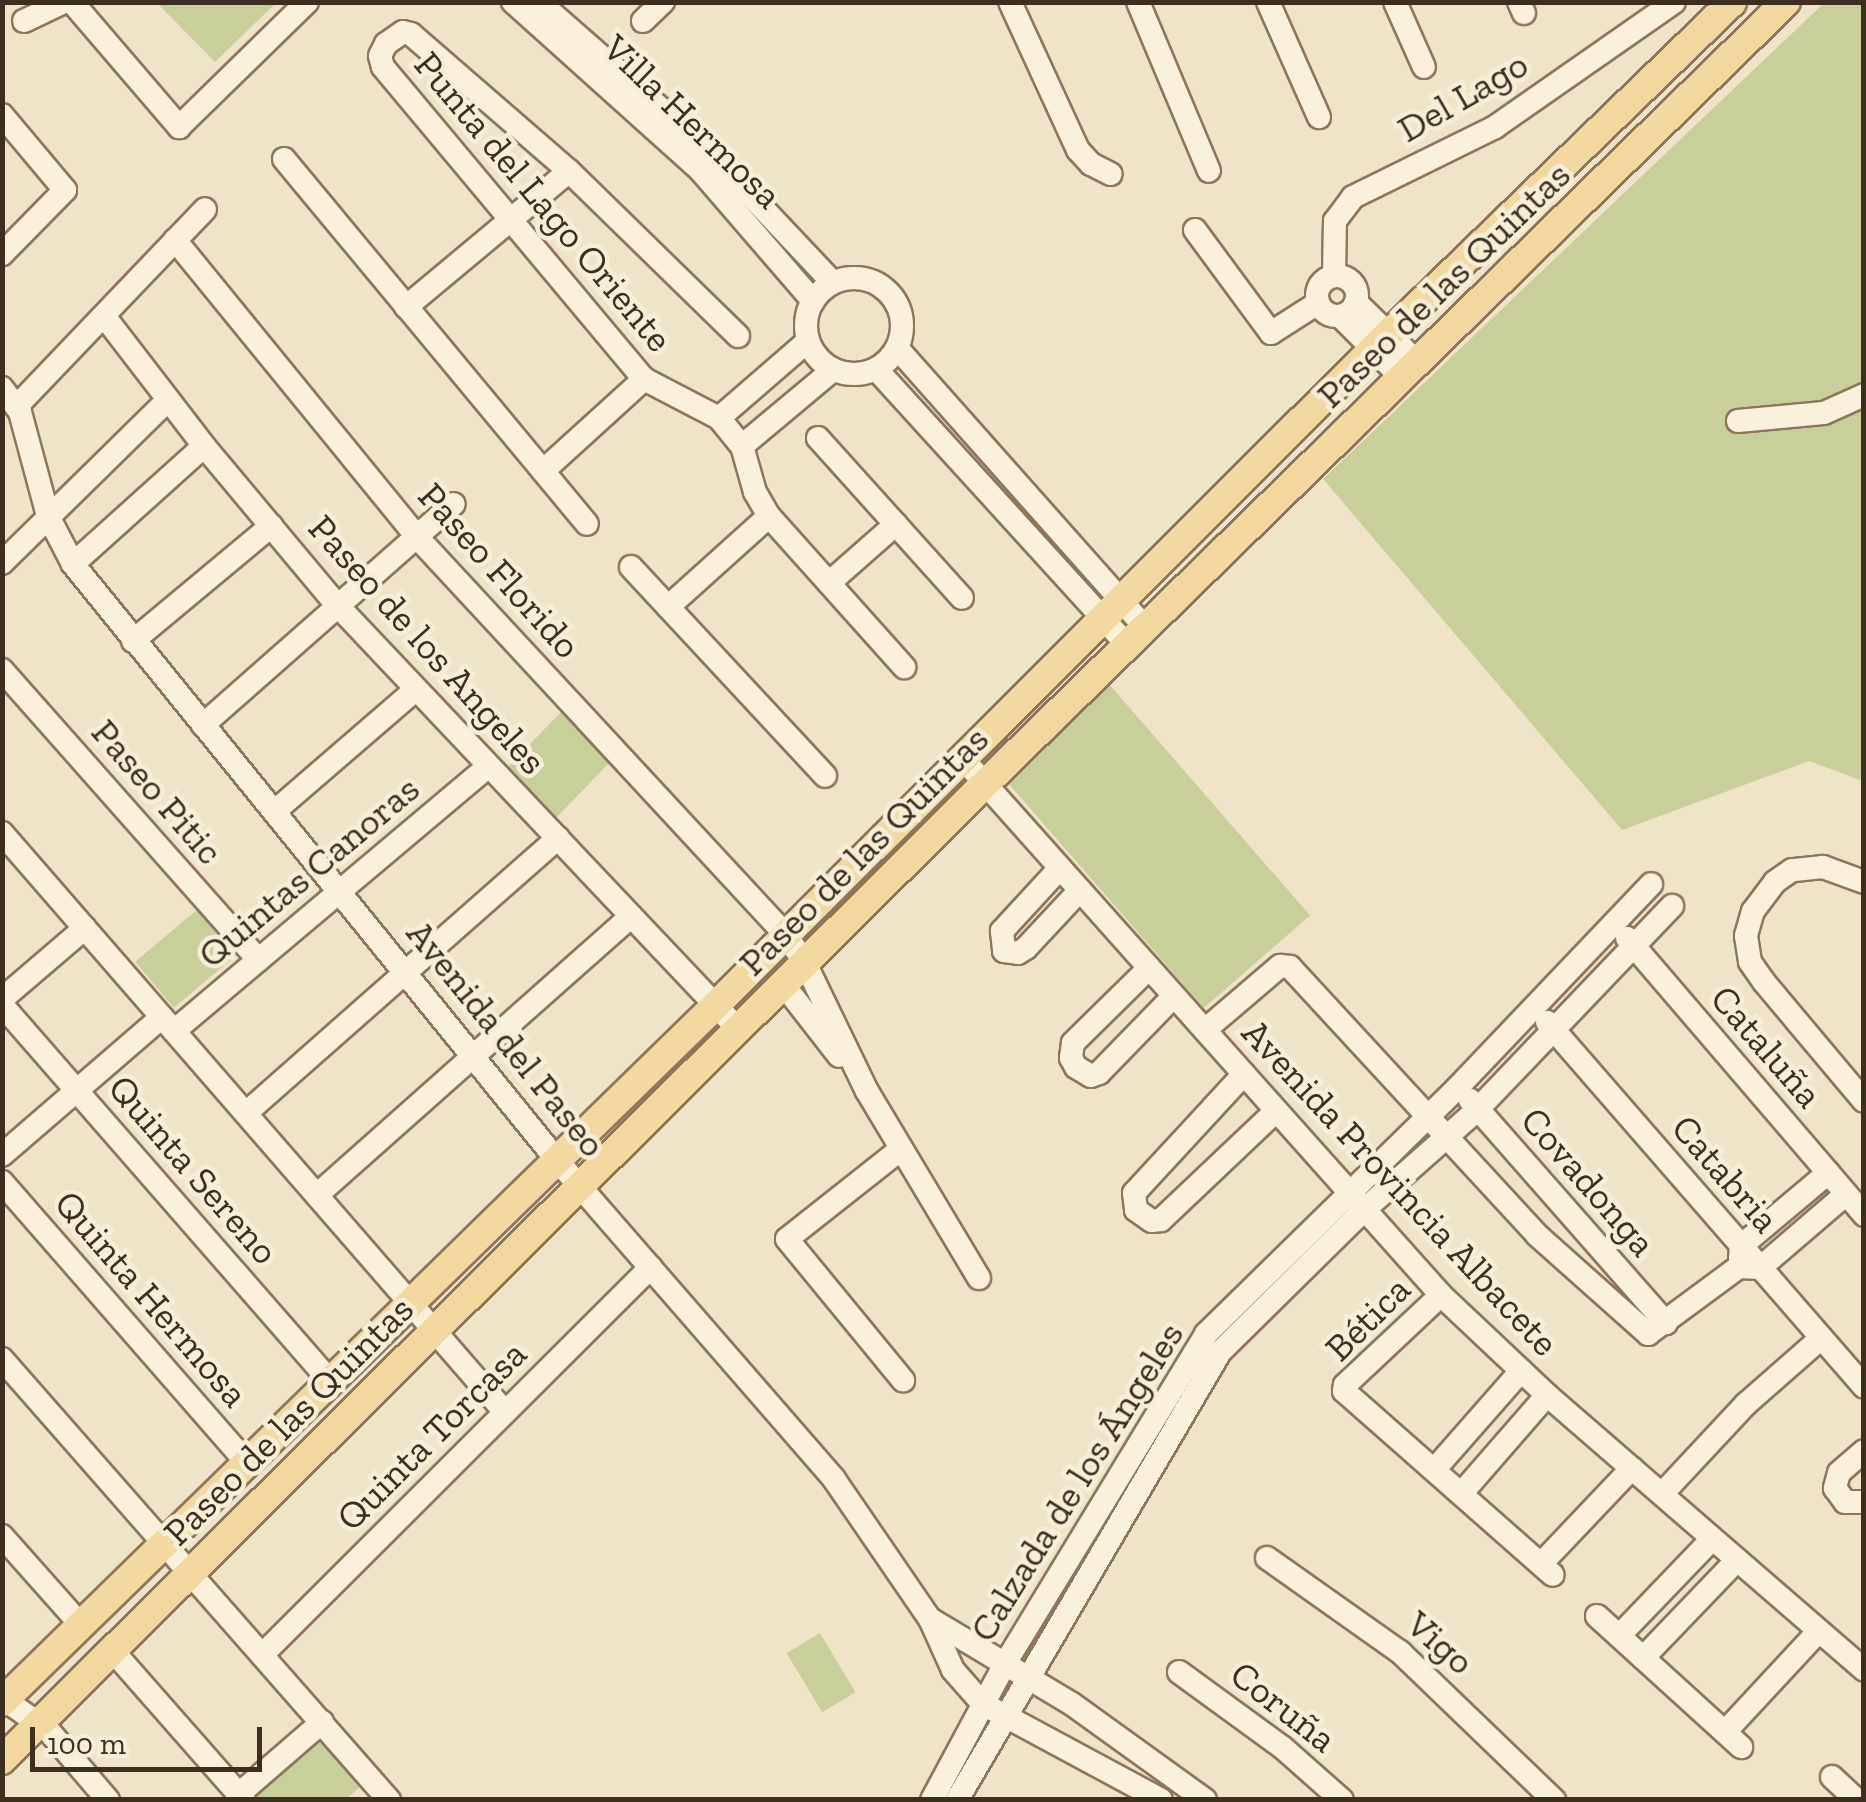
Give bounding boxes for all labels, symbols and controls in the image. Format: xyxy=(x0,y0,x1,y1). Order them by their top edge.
street label: Villa Hermosa xyxy=(593,25,791,219)
street label: Del Lago xyxy=(1390,42,1536,152)
street label: Punta del Lago Oriente xyxy=(404,43,682,361)
street label: Paseo de las Quintas xyxy=(1308,152,1580,418)
street label: Paseo Florido xyxy=(408,474,590,668)
street label: Paseo de los Angeles xyxy=(298,505,556,785)
street label: Paseo Pitic xyxy=(82,710,232,874)
street label: Paseo de las Quintas xyxy=(730,717,998,985)
street label: Quintas Canoras xyxy=(189,766,429,978)
street label: Avenida del Paseo xyxy=(397,912,615,1166)
street label: Cataluña xyxy=(1701,977,1831,1117)
street label: Avenida Provincia Albacete xyxy=(1232,1010,1568,1366)
street label: Quinta Sereno xyxy=(98,1066,288,1274)
street label: Covadonga xyxy=(1511,1098,1665,1266)
street label: Catabria xyxy=(1662,1106,1788,1242)
street label: Quinta Hermosa xyxy=(45,1182,257,1416)
street label: Bética xyxy=(1316,1267,1420,1371)
street label: Paseo de las Quintas xyxy=(155,1287,423,1555)
street label: Calzada de los Ángeles xyxy=(960,1314,1194,1650)
street label: Quinta Torcasa xyxy=(327,1331,537,1541)
street label: Vigo xyxy=(1397,1601,1483,1685)
street label: Coruña xyxy=(1221,1652,1345,1762)
scale bar xyxy=(35,1707,268,1769)
text: 100 m xyxy=(47,1726,126,1762)

